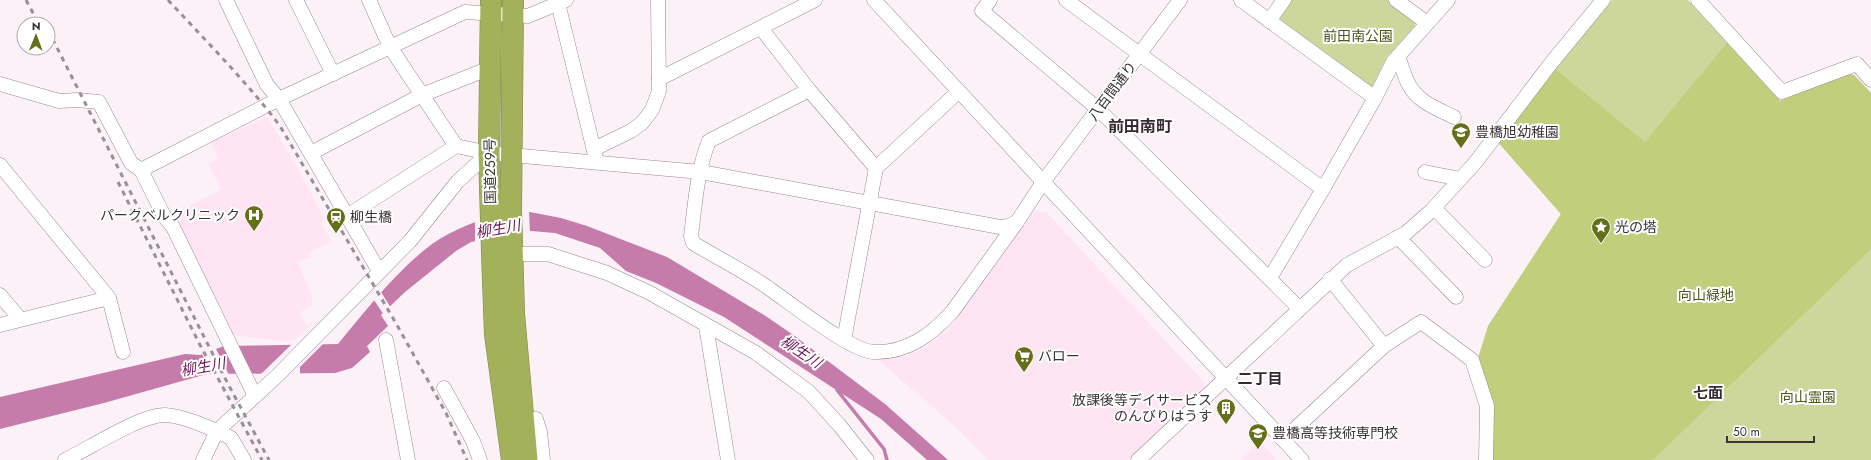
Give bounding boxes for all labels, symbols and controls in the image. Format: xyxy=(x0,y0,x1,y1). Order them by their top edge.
north arrow xyxy=(16,16,56,56)
text: N xyxy=(32,18,41,34)
park label: 前田南公園 xyxy=(1323,26,1393,46)
street label: 八百間通り xyxy=(1083,57,1141,125)
district label: 前田南町 xyxy=(1108,115,1172,138)
school or university icon: 豊橋旭幼稚園 xyxy=(1450,121,1472,149)
place label: 豊橋旭幼稚園 xyxy=(1475,122,1559,142)
street label: 国道259号 xyxy=(479,138,501,204)
hospital icon: パークベルクリニック xyxy=(243,204,265,232)
place label: パークベルクリニック xyxy=(100,205,240,225)
station icon: 柳生橋 xyxy=(325,206,347,234)
place label: 柳生橋 xyxy=(350,207,392,227)
water label: 柳生川 xyxy=(474,214,524,244)
place icon: 光の塔 xyxy=(1590,216,1612,244)
place label: 光の塔 xyxy=(1615,217,1657,237)
park label: 向山緑地 xyxy=(1678,285,1734,305)
water label: 柳生川 xyxy=(776,330,827,375)
supermarket icon: バロー xyxy=(1013,345,1035,373)
place label: バロー xyxy=(1038,346,1080,366)
water label: 柳生川 xyxy=(179,352,229,382)
district label: 二丁目 xyxy=(1237,368,1283,390)
district label: 七面 xyxy=(1693,382,1723,404)
park label: 向山霊園 xyxy=(1780,387,1836,407)
place label: 放課後等デイサービス のんびりはうす xyxy=(1072,390,1212,426)
building icon: 放課後等デイサービス のんびりはうす xyxy=(1215,397,1237,425)
scale bar xyxy=(1727,418,1814,444)
school or university icon: 豊橋高等技術専門校 xyxy=(1247,422,1269,450)
place label: 豊橋高等技術専門校 xyxy=(1272,423,1398,443)
text: 50 m xyxy=(1733,423,1760,441)

